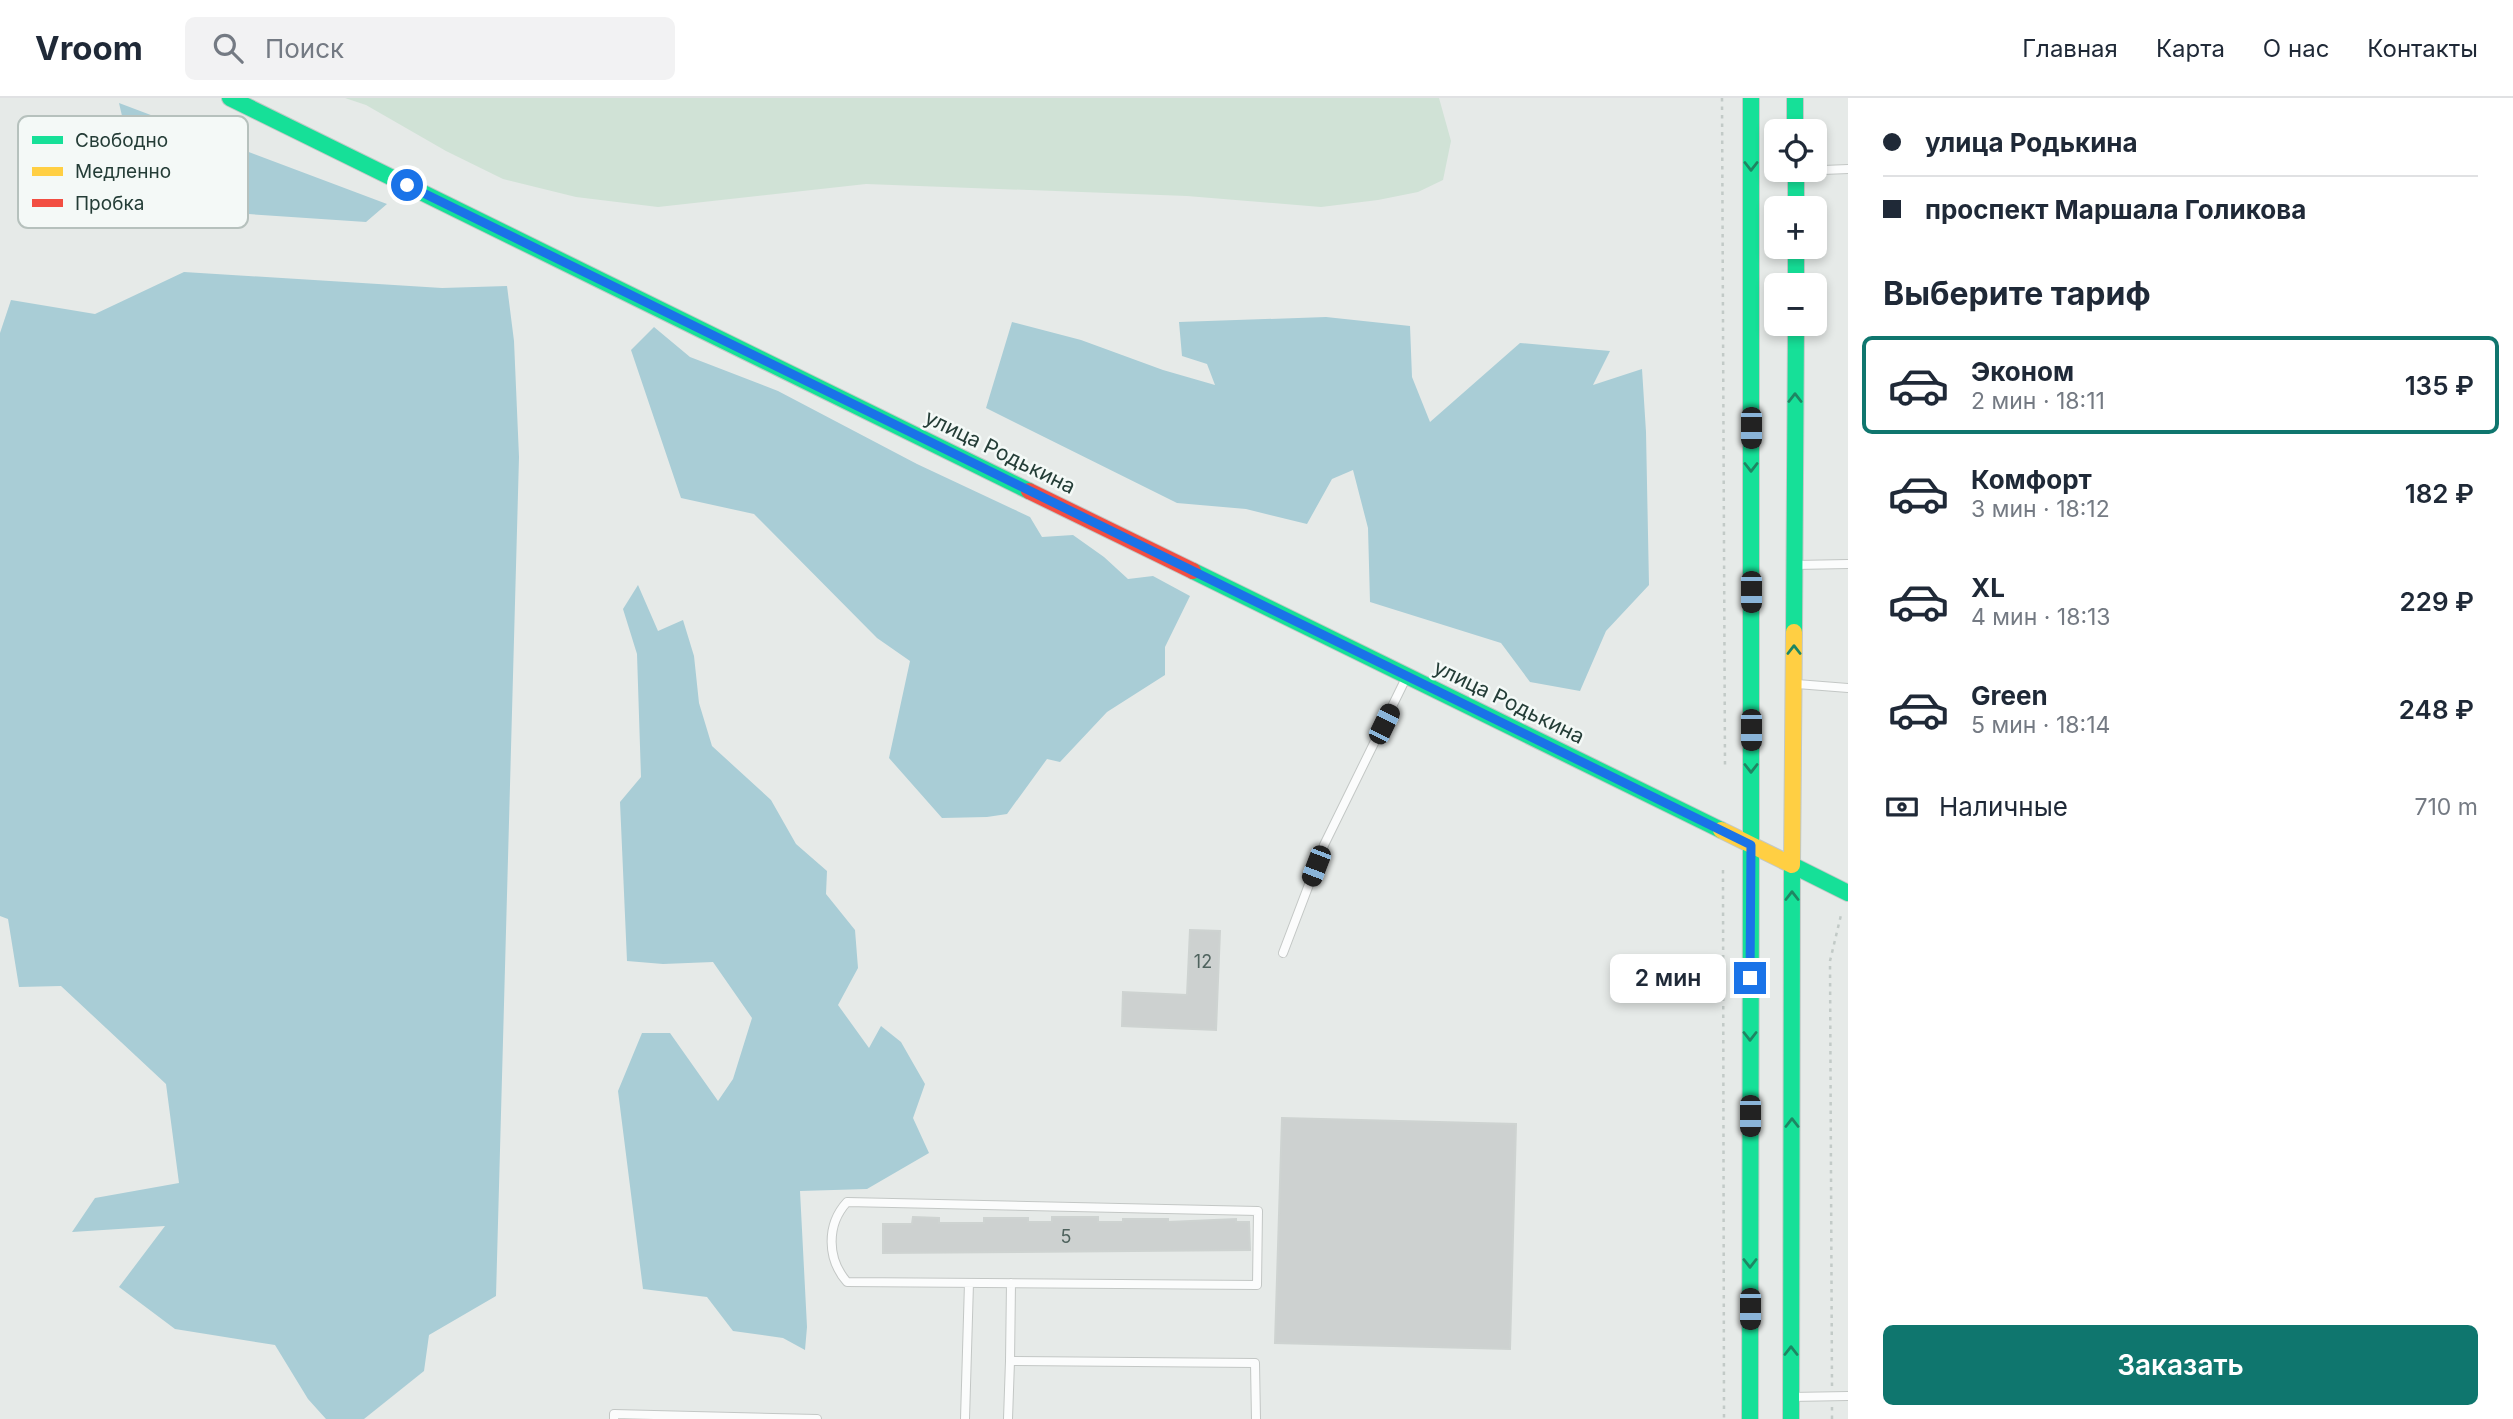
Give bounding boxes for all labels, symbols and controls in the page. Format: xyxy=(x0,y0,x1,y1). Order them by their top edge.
search box xyxy=(185,17,675,80)
text: Vroom xyxy=(35,28,143,68)
icon: search xyxy=(209,29,247,67)
text: Поиск xyxy=(265,33,344,64)
text: Главная xyxy=(2022,34,2118,63)
text: Карта xyxy=(2156,34,2225,63)
text: О нас xyxy=(2263,34,2329,63)
text: Контакты xyxy=(2367,34,2478,63)
legend xyxy=(18,116,248,228)
map controls xyxy=(1764,119,1827,336)
button: locate xyxy=(1764,119,1827,182)
text: улица Родькина xyxy=(1925,127,2138,158)
text: Свободно xyxy=(75,129,168,152)
text: Медленно xyxy=(75,160,171,183)
one-way arrow xyxy=(1743,161,1759,172)
route start xyxy=(391,169,423,201)
text: Пробка xyxy=(75,192,144,215)
text: проспект Маршала Голикова xyxy=(1925,194,2306,225)
button: + xyxy=(1764,196,1827,259)
button: − xyxy=(1764,273,1827,336)
text: Выберите тариф xyxy=(1883,274,2151,313)
icon: car xyxy=(1887,354,1950,417)
text: Эконом xyxy=(1971,356,2074,387)
text: 135 ₽ xyxy=(2405,370,2474,401)
text: 2 мин · 18:11 xyxy=(1971,387,2105,415)
one-way arrow xyxy=(1787,392,1803,403)
street label: улица Родькина xyxy=(921,404,1080,499)
car xyxy=(1741,407,1762,449)
one-way arrow xyxy=(1743,462,1759,473)
icon: car xyxy=(1887,462,1950,525)
text: Комфорт xyxy=(1971,464,2092,495)
text: 182 ₽ xyxy=(2405,478,2474,509)
text: 3 мин · 18:12 xyxy=(1971,495,2110,523)
icon: car xyxy=(1887,570,1950,633)
car xyxy=(1741,571,1762,613)
text: XL xyxy=(1971,572,2005,603)
text: 229 ₽ xyxy=(2399,586,2474,617)
text: 4 мин · 18:13 xyxy=(1971,603,2111,631)
one-way arrow xyxy=(1786,644,1802,655)
street label: улица Родькина xyxy=(1430,654,1589,749)
icon: car xyxy=(1887,678,1950,741)
text: Green xyxy=(1971,680,2048,711)
text: 248 ₽ xyxy=(2399,694,2474,725)
car xyxy=(1366,701,1403,747)
car xyxy=(1741,709,1762,751)
text: 5 мин · 18:14 xyxy=(1971,711,2110,739)
one-way arrow xyxy=(1743,763,1759,774)
icon: cash xyxy=(1883,788,1921,826)
text: Наличные xyxy=(1939,791,2068,822)
text: 710 m xyxy=(2415,793,2478,821)
car xyxy=(1299,843,1334,889)
one-way arrow xyxy=(1784,890,1800,901)
house number: 12 xyxy=(1194,951,1212,972)
callout: 2 мин xyxy=(1610,954,1726,1002)
route end xyxy=(1734,962,1766,994)
text: 2 мин xyxy=(1635,964,1701,992)
one-way arrow xyxy=(1742,1031,1758,1042)
car xyxy=(1740,1095,1761,1137)
one-way arrow xyxy=(1784,1118,1800,1128)
house number: 5 xyxy=(1061,1226,1071,1247)
one-way arrow xyxy=(1742,1259,1758,1269)
car xyxy=(1740,1288,1761,1330)
button: Заказать xyxy=(1883,1325,2478,1405)
one-way arrow xyxy=(1783,1345,1799,1356)

